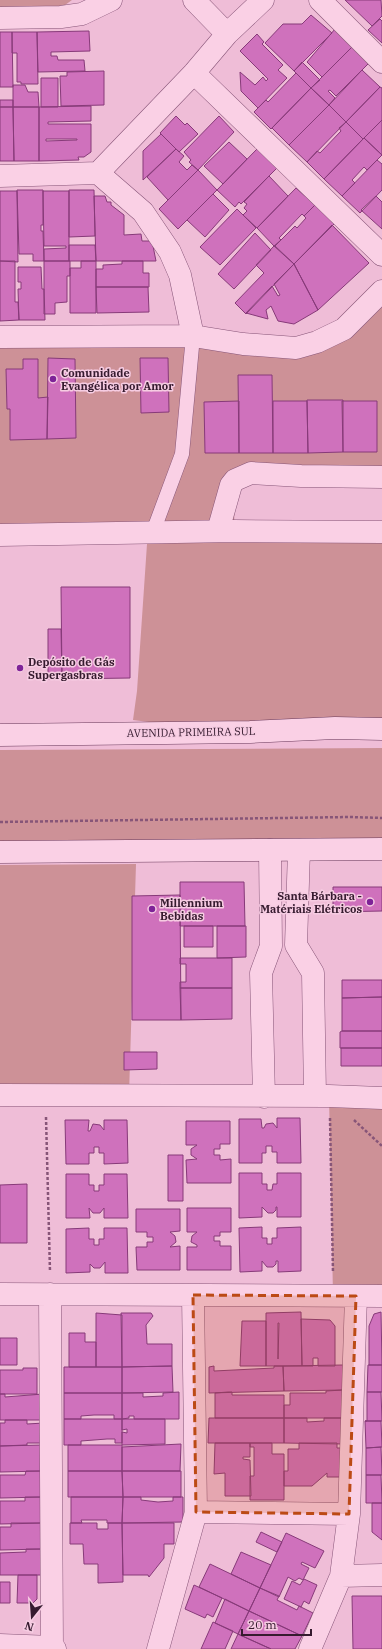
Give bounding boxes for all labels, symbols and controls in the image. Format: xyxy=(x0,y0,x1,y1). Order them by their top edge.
place label: Comunidade Evangélica por Amor xyxy=(61,366,174,393)
marker: Comunidade Evangélica por Amor xyxy=(48,374,58,384)
place label: Depósito de Gás Supergasbras xyxy=(28,655,115,682)
marker: Depósito de Gás Supergasbras xyxy=(15,663,25,673)
street label: AVENIDA PRIMEIRA SUL xyxy=(127,724,255,740)
place label: Santa Bárbara - Matériais Elétricos xyxy=(260,889,362,916)
place label: Millennium Bebidas xyxy=(160,896,223,923)
marker: Santa Bárbara - Matériais Elétricos xyxy=(365,897,375,907)
marker: Millennium Bebidas xyxy=(147,904,157,914)
north arrow xyxy=(12,1597,52,1637)
scale bar xyxy=(242,1611,311,1637)
text: 20 m xyxy=(248,1617,277,1632)
text: N xyxy=(23,1619,35,1635)

